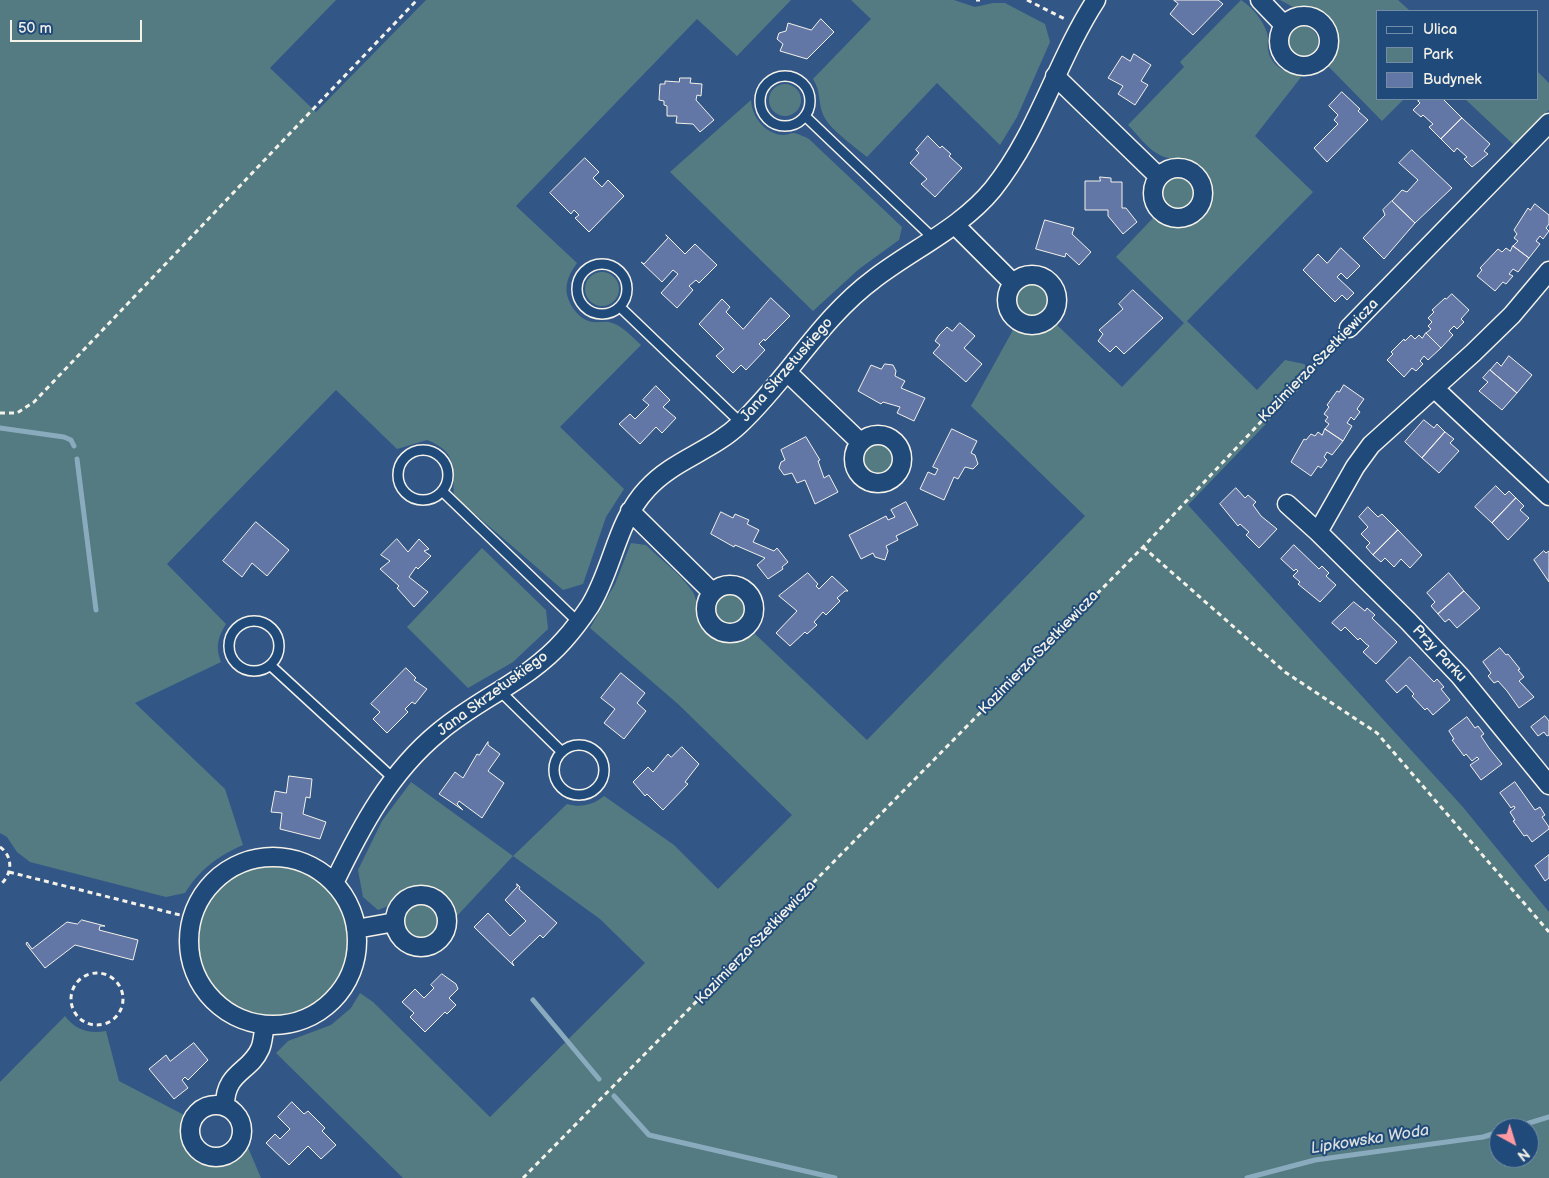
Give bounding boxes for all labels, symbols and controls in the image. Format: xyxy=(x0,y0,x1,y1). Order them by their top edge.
scale bar xyxy=(12,10,145,42)
legend xyxy=(1376,10,1539,100)
text: 50 m xyxy=(18,19,52,38)
text: Ulica xyxy=(1423,20,1457,39)
text: Park xyxy=(1423,45,1453,64)
text: Budynek xyxy=(1423,70,1482,89)
street label: Kazimierza Szetkiewicza xyxy=(1255,295,1383,427)
street label: Jana Skrzetuskiego xyxy=(737,314,837,426)
street label: Kazimierza Szetkiewicza xyxy=(975,587,1103,719)
street label: Przy Parku xyxy=(1408,622,1470,686)
street label: Jana Skrzetuskiego xyxy=(434,648,552,740)
street label: Kazimierza Szetkiewicza xyxy=(692,877,820,1009)
north arrow xyxy=(1489,1118,1539,1168)
water label: Lipkowska Woda xyxy=(1309,1121,1431,1159)
text: N xyxy=(1514,1144,1533,1164)

